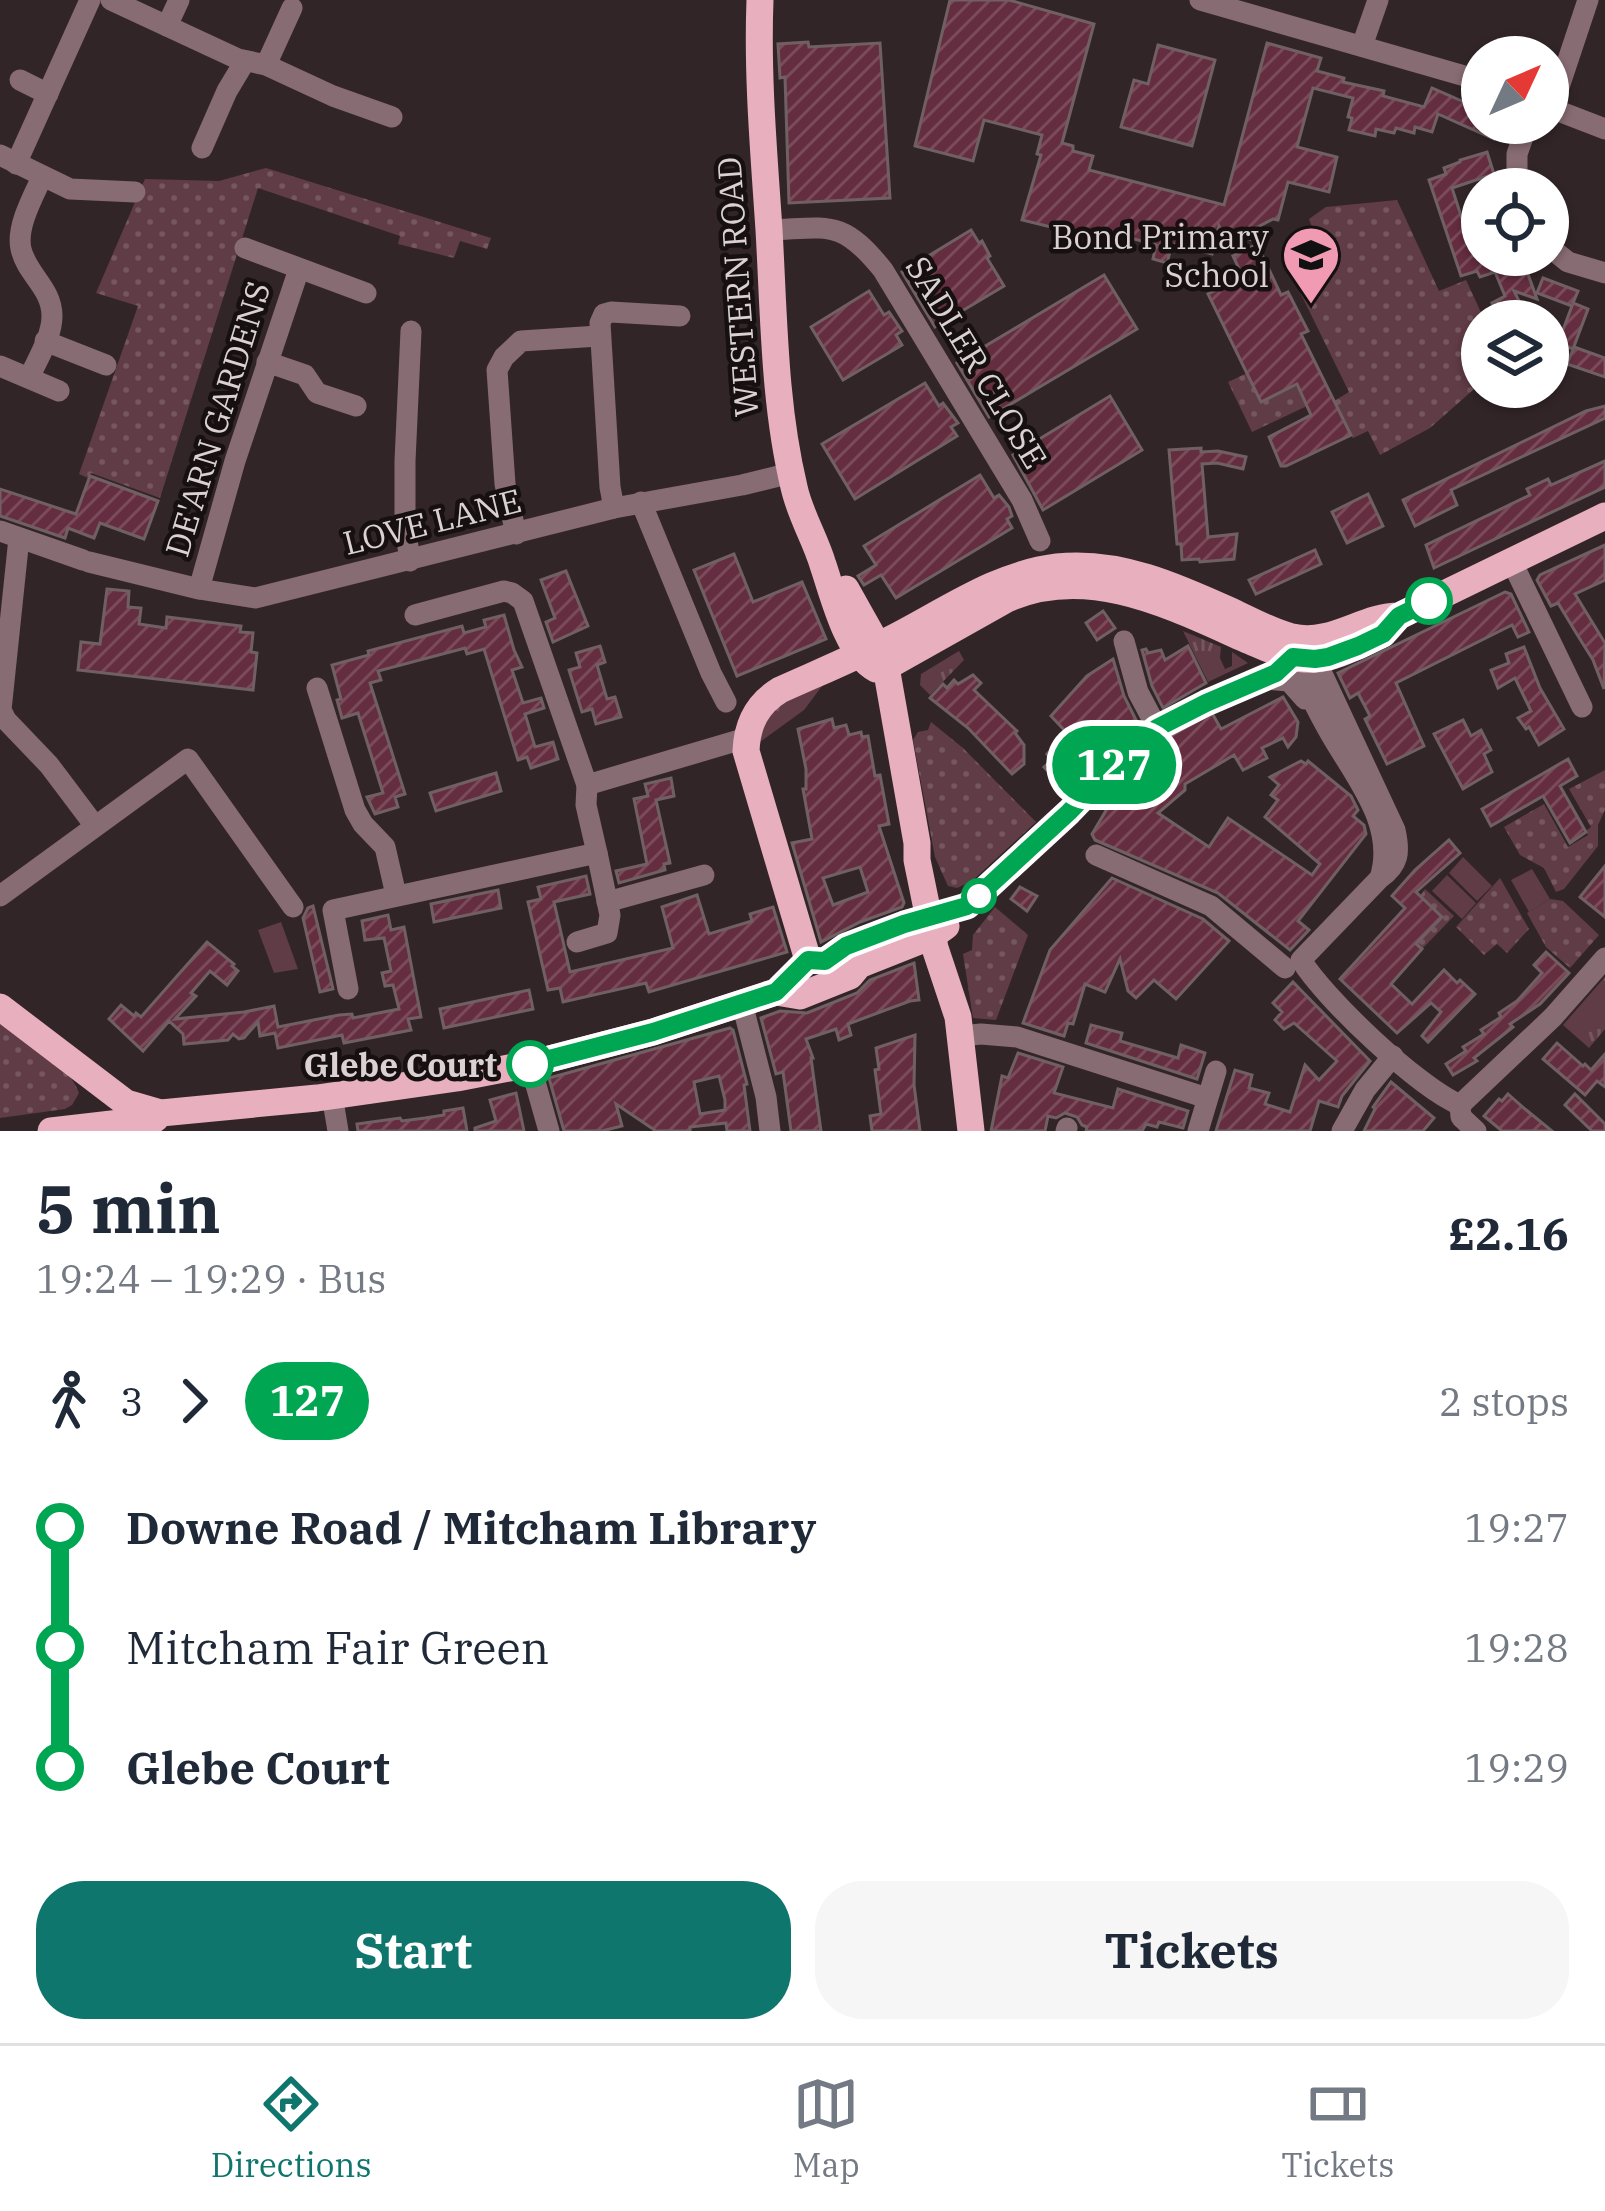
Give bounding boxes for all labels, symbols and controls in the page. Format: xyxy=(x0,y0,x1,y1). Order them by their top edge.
north arrow xyxy=(1461,36,1569,144)
map controls xyxy=(1461,36,1569,408)
street label: WESTERN ROAD xyxy=(706,155,768,419)
button: locate xyxy=(1461,168,1569,276)
place label: Bond Primary School xyxy=(1051,215,1269,296)
school or university icon: Bond Primary School xyxy=(1280,224,1342,306)
street label: SADLER CLOSE xyxy=(897,248,1057,476)
street label: DE'ARN GARDENS xyxy=(155,276,279,562)
button: layers xyxy=(1461,300,1569,408)
street label: LOVE LANE xyxy=(338,478,526,564)
unlabelled marker xyxy=(1407,579,1451,623)
line badge: 127 xyxy=(1045,726,1183,804)
text: 127 xyxy=(1076,737,1152,792)
unlabelled marker xyxy=(963,880,995,912)
marker: Glebe Court xyxy=(508,1042,552,1086)
place label: Glebe Court xyxy=(304,1043,497,1086)
text: 5 min xyxy=(36,1165,221,1251)
text: £2.16 xyxy=(1449,1204,1569,1262)
text: 19:24 – 19:29 · Bus xyxy=(36,1253,386,1304)
icon: walk xyxy=(36,1368,102,1434)
icon: forward xyxy=(161,1368,227,1434)
text: 127 xyxy=(269,1373,345,1428)
text: 3 xyxy=(120,1376,143,1427)
text: 2 stops xyxy=(1439,1376,1569,1427)
text: Downe Road / Mitcham Library xyxy=(126,1498,816,1556)
text: 19:27 xyxy=(1464,1502,1569,1553)
text: Mitcham Fair Green xyxy=(126,1618,549,1676)
text: 19:28 xyxy=(1464,1622,1569,1673)
text: Glebe Court xyxy=(126,1738,390,1796)
text: 19:29 xyxy=(1464,1742,1569,1793)
button: Start xyxy=(36,1881,791,2019)
button: Tickets xyxy=(815,1881,1569,2019)
tab: Directions xyxy=(211,2071,372,2186)
tab: Map xyxy=(793,2071,860,2186)
tab: Tickets xyxy=(1281,2071,1394,2186)

